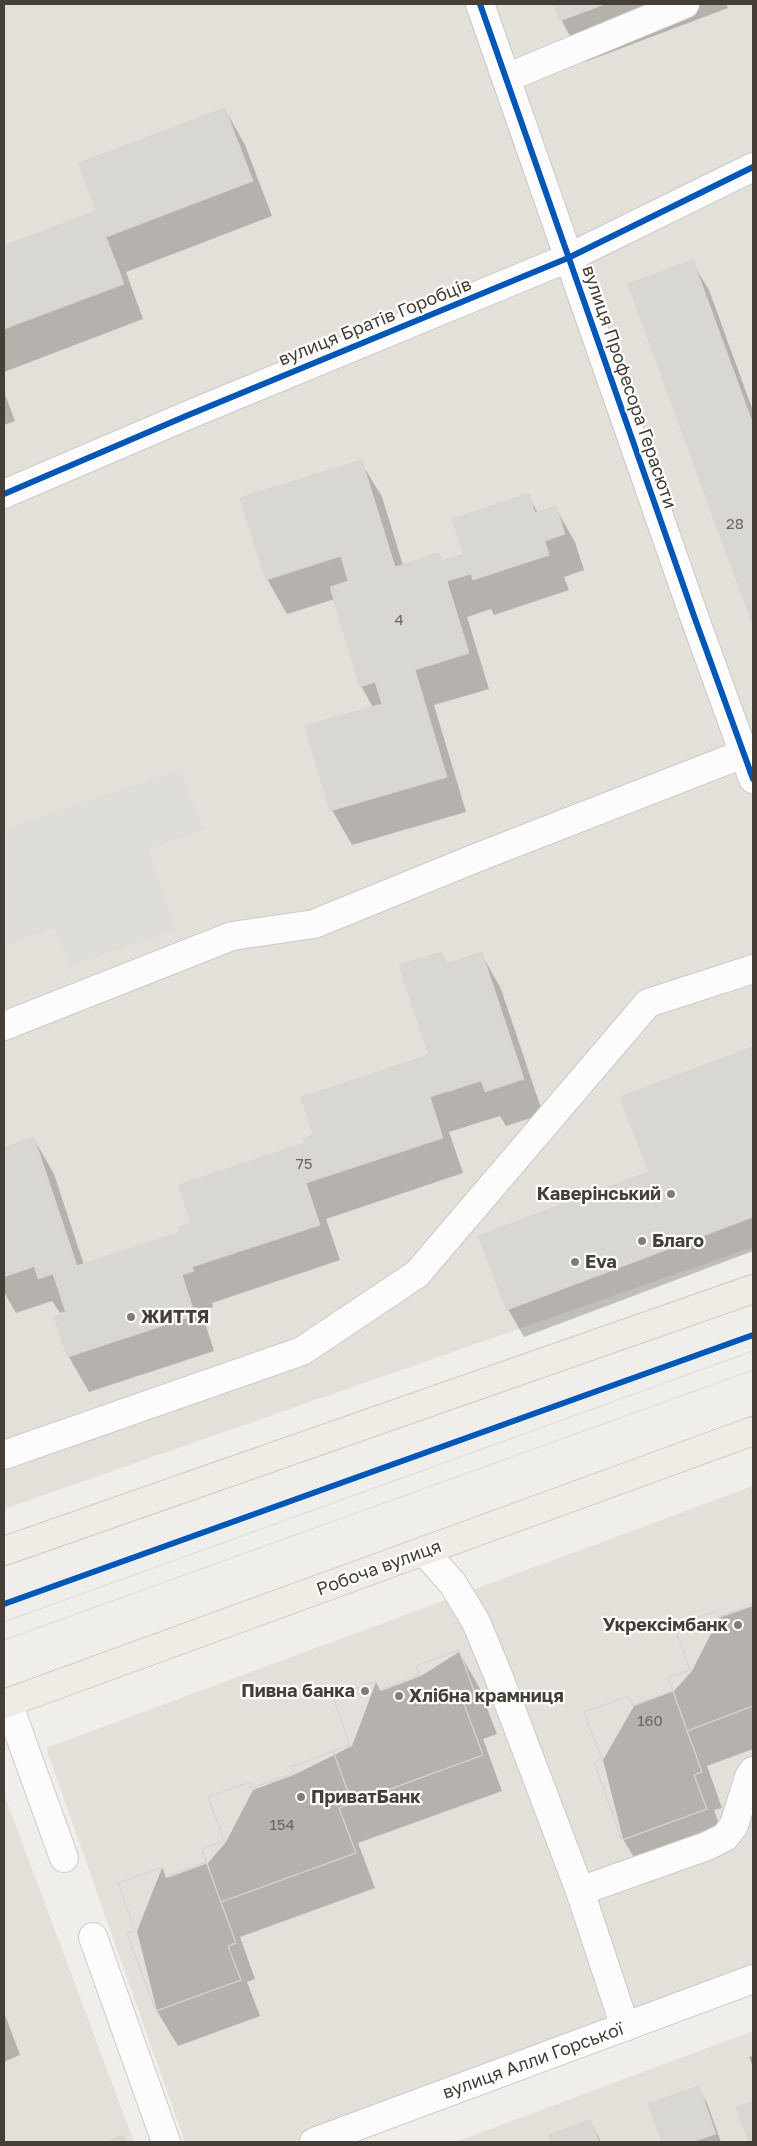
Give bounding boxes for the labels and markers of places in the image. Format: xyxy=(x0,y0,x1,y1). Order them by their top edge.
place label: Каверінський xyxy=(537,1183,661,1205)
marker: Каверінський xyxy=(665,1188,677,1200)
place label: Благо xyxy=(652,1230,704,1252)
marker: Благо xyxy=(636,1235,648,1247)
place label: Eva xyxy=(585,1251,617,1273)
marker: Eva xyxy=(569,1256,581,1268)
place label: ЖИТТЯ xyxy=(141,1306,209,1328)
marker: ЖИТТЯ xyxy=(125,1311,137,1323)
place label: Укрексімбанк xyxy=(603,1614,728,1636)
marker: Укрексімбанк xyxy=(732,1619,744,1631)
place label: Пивна банка xyxy=(241,1680,355,1702)
marker: Пивна банка xyxy=(359,1685,371,1697)
place label: Хлібна крамниця xyxy=(409,1685,564,1707)
marker: Хлібна крамниця xyxy=(393,1690,405,1702)
place label: ПриватБанк xyxy=(311,1786,421,1808)
marker: ПриватБанк xyxy=(295,1791,307,1803)

